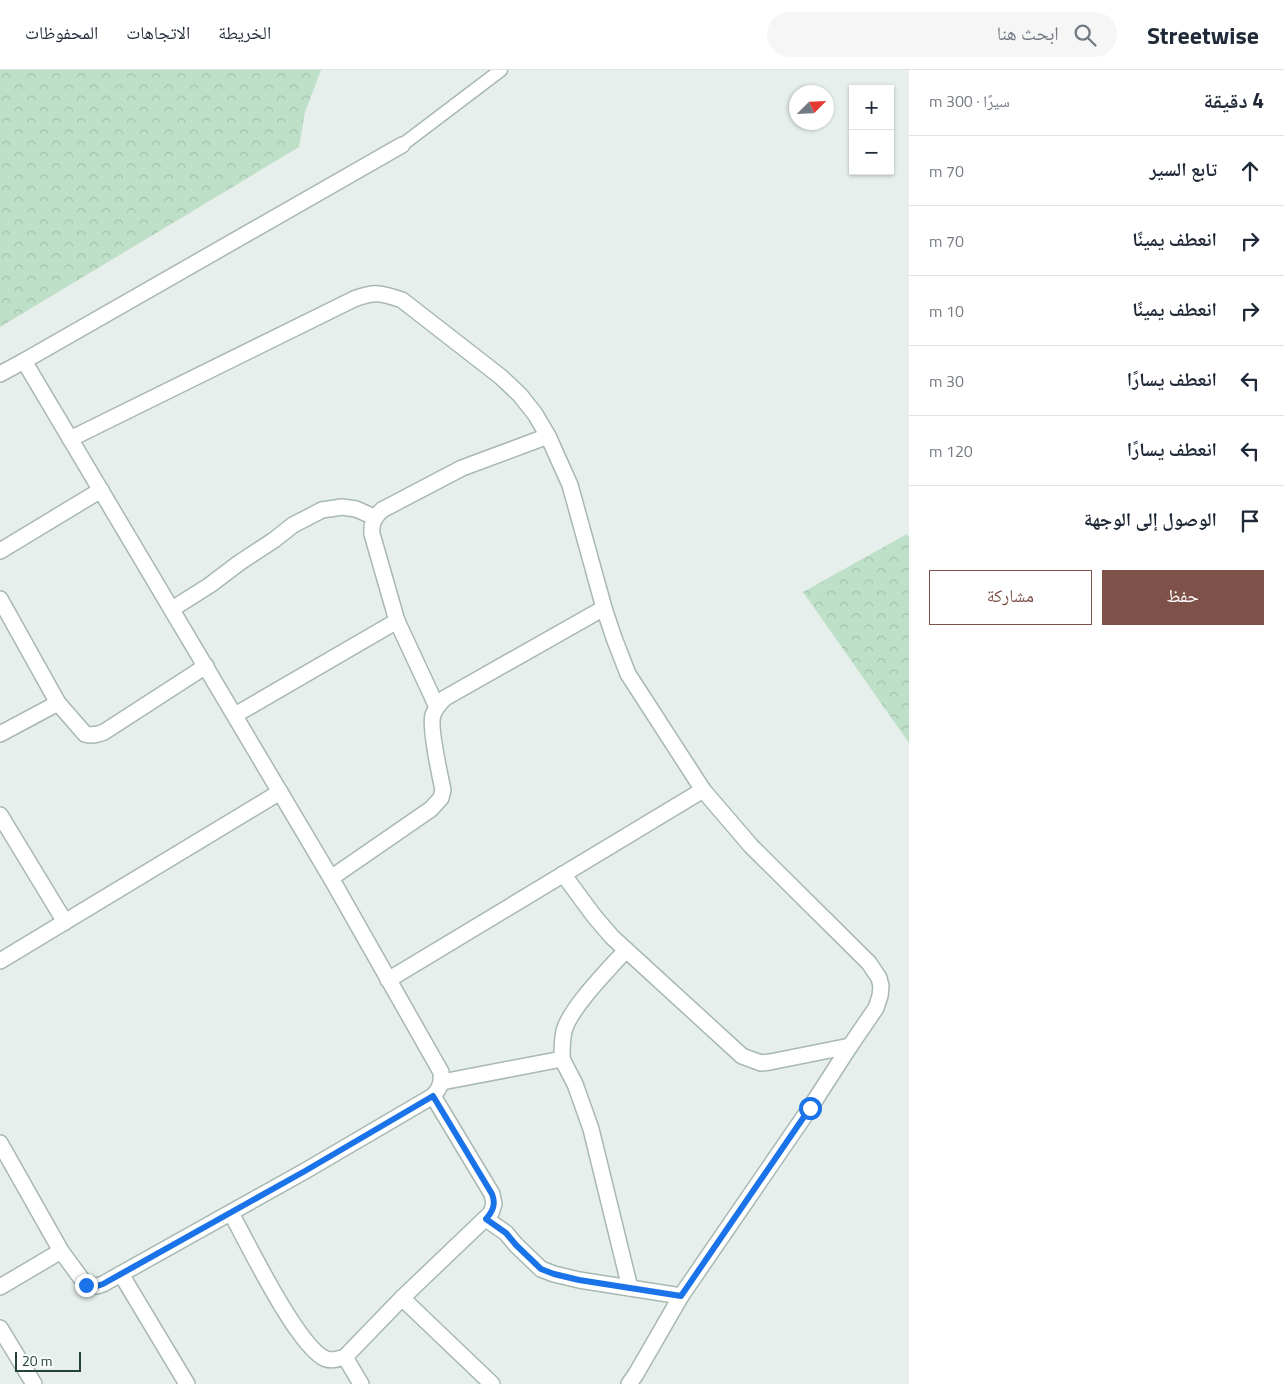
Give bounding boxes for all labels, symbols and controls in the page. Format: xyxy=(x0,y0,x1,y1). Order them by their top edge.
search box xyxy=(767,12,1117,57)
text: Streetwise xyxy=(1147,17,1259,53)
text: ابحث هنا xyxy=(997,18,1059,47)
text: المحفوظات xyxy=(25,19,98,46)
text: الاتجاهات xyxy=(126,19,190,46)
text: الخريطة xyxy=(218,19,271,46)
icon: search xyxy=(1071,21,1099,49)
text: 4 دقيقة xyxy=(1204,84,1264,116)
north arrow xyxy=(789,85,834,130)
map controls xyxy=(849,85,894,175)
button: + xyxy=(849,85,894,130)
text: سيرًا · 300 m xyxy=(929,89,1010,113)
button: − xyxy=(849,130,894,175)
text: تابع السير xyxy=(1149,154,1217,183)
icon: ahead xyxy=(1236,157,1264,185)
text: 70 m xyxy=(929,159,964,183)
text: انعطف يمينًا xyxy=(1132,224,1217,253)
icon: right xyxy=(1236,227,1264,255)
text: 70 m xyxy=(929,229,964,253)
text: انعطف يمينًا xyxy=(1132,294,1217,323)
icon: right xyxy=(1236,297,1264,325)
text: 10 m xyxy=(929,299,964,323)
text: انعطف يسارًا xyxy=(1127,364,1217,393)
icon: left xyxy=(1236,367,1264,395)
text: 30 m xyxy=(929,369,964,393)
text: انعطف يسارًا xyxy=(1127,434,1217,463)
icon: left xyxy=(1236,437,1264,465)
text: 120 m xyxy=(929,439,973,463)
text: الوصول إلى الوجهة xyxy=(1084,504,1217,533)
icon: arrive xyxy=(1236,507,1264,535)
button: مشاركة xyxy=(929,570,1092,625)
button: حفظ xyxy=(1102,570,1264,625)
route start xyxy=(799,1097,822,1120)
route end xyxy=(75,1274,98,1297)
scale bar xyxy=(15,1349,81,1372)
text: 20 m xyxy=(22,1350,52,1371)

